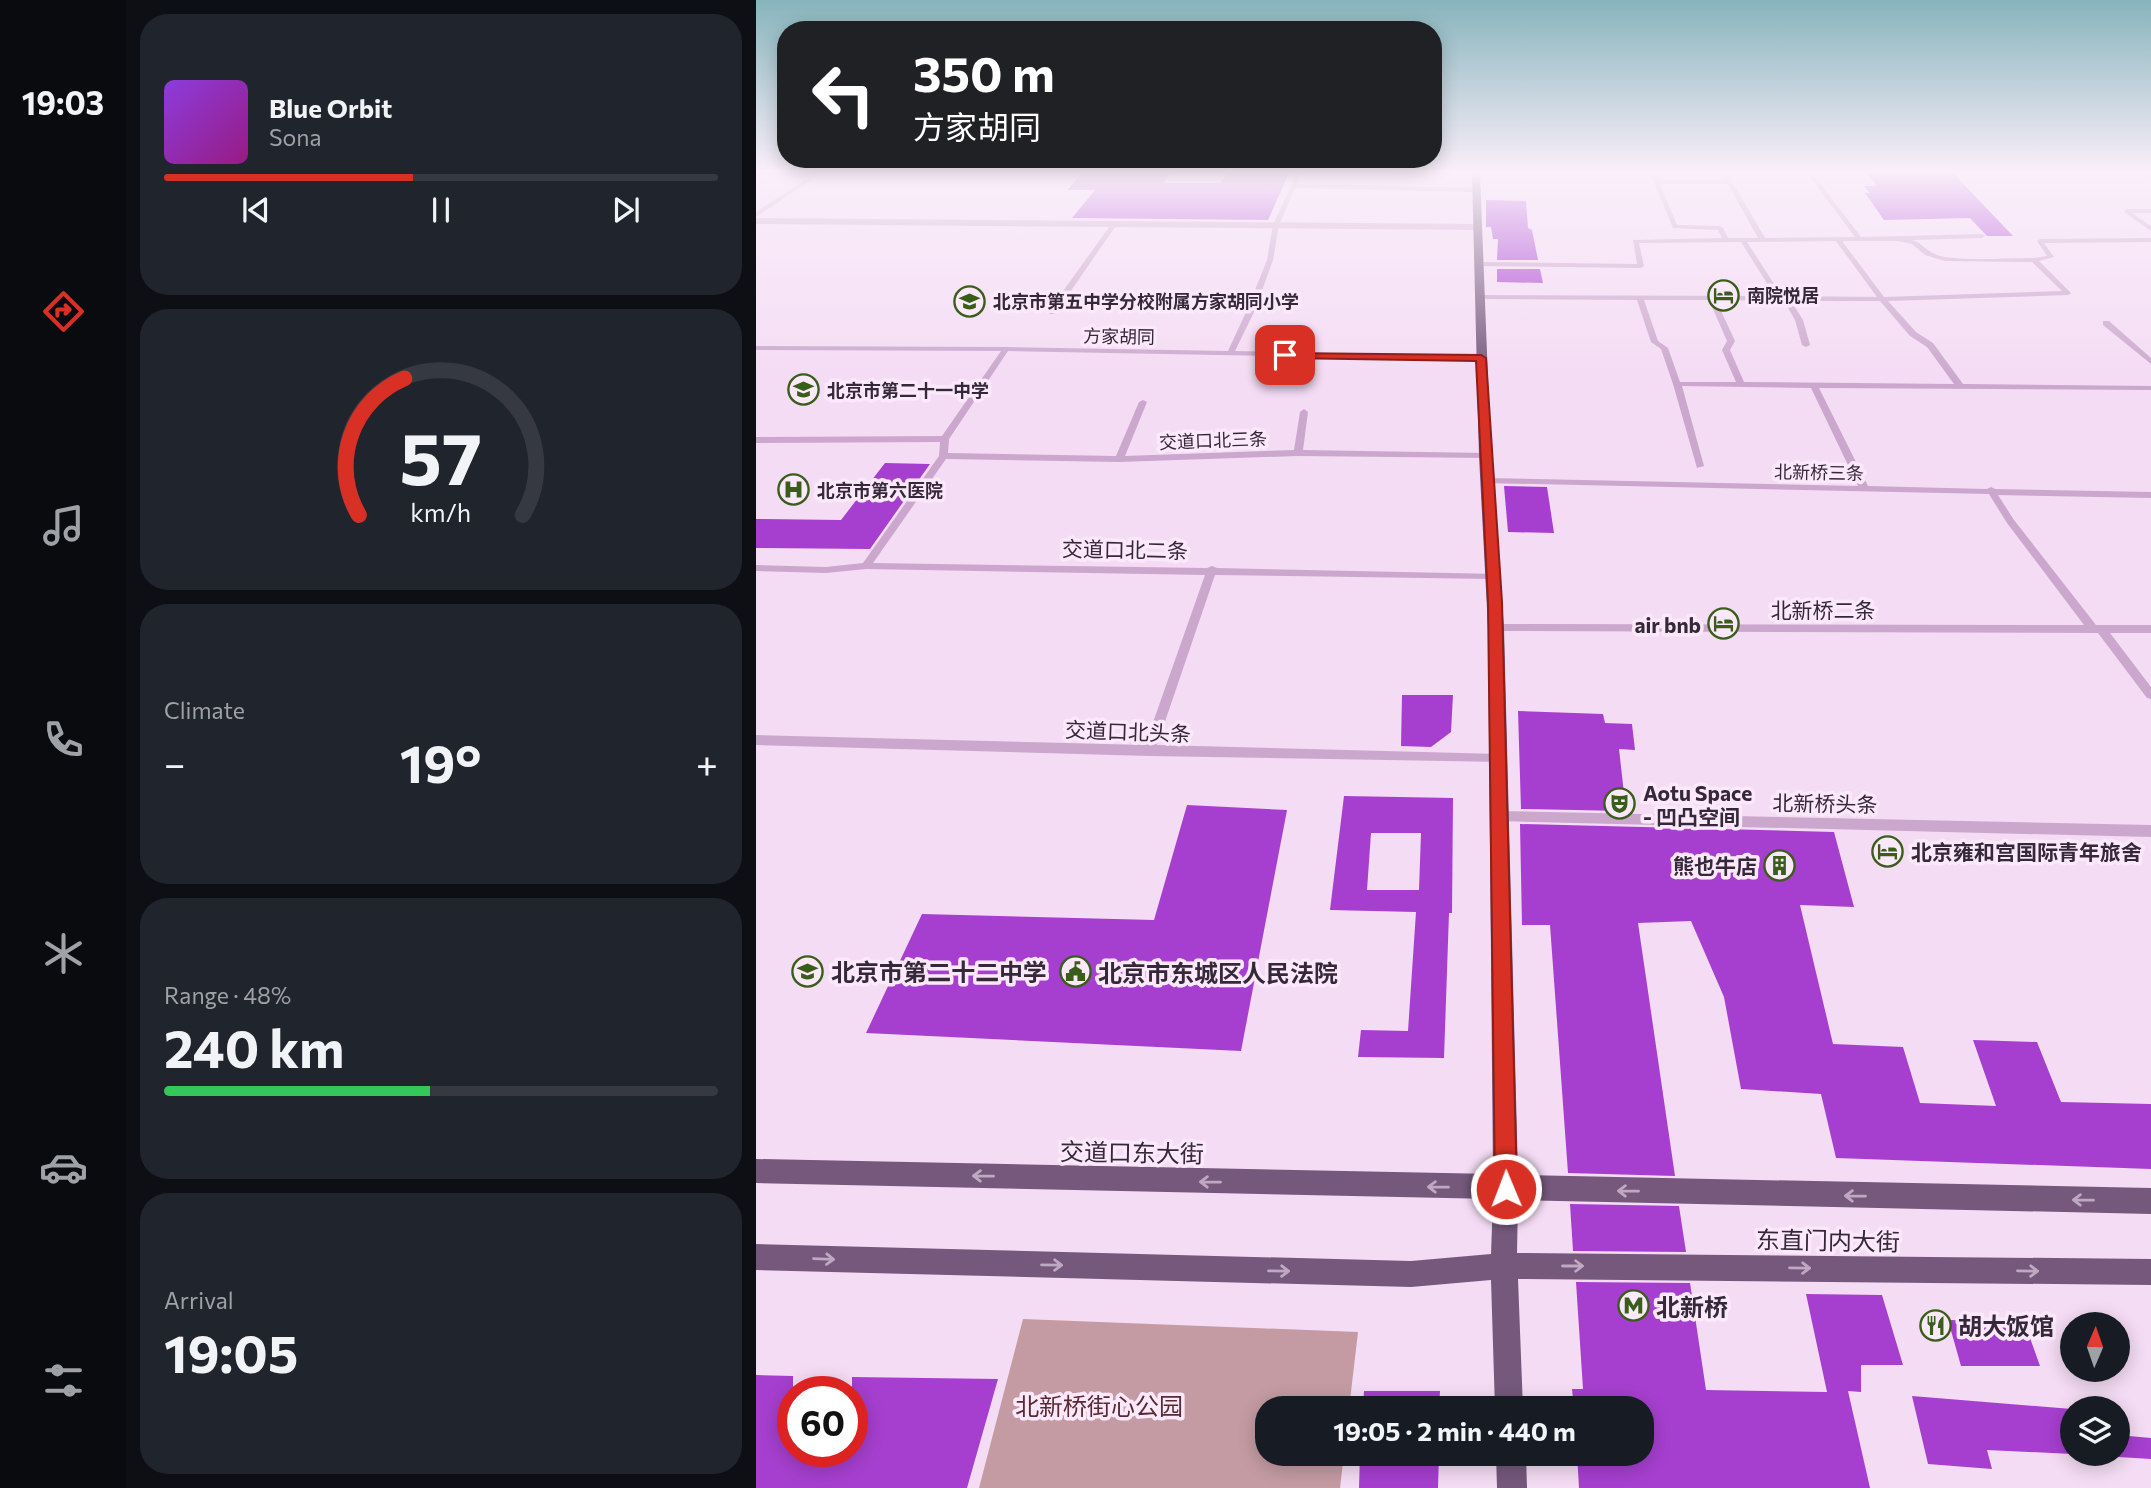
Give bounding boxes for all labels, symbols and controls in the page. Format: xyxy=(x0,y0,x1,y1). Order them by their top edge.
text: 350 m xyxy=(913,42,1055,102)
icon: left xyxy=(798,49,889,140)
text: 19:03 xyxy=(22,82,104,122)
text: Blue Orbit xyxy=(269,92,392,123)
text: 方家胡同 xyxy=(913,106,1041,146)
text: Sona xyxy=(269,123,321,151)
icon: previous xyxy=(237,191,275,229)
icon: pause xyxy=(422,191,460,229)
icon: next xyxy=(607,191,645,229)
hotel icon: 南院悦居 xyxy=(1707,278,1741,312)
school or university icon: 北京市第五中学分校附属方家胡同小学 xyxy=(953,284,987,318)
place label: 南院悦居 xyxy=(1747,284,1819,306)
icon: directions xyxy=(39,287,88,336)
place label: 北京市第五中学分校附属方家胡同小学 xyxy=(993,290,1299,312)
street label: 方家胡同 xyxy=(1083,324,1155,348)
pin xyxy=(1255,325,1315,385)
icon: arrive xyxy=(1266,336,1304,374)
school or university icon: 北京市第二十一中学 xyxy=(787,373,821,407)
place label: 北京市第二十一中学 xyxy=(827,379,989,401)
text: 57 xyxy=(400,412,482,501)
street label: 交道口北三条 xyxy=(1159,427,1267,453)
street label: 北新桥三条 xyxy=(1774,460,1864,484)
hospital icon: 北京市第六医院 xyxy=(777,473,811,507)
place label: 北京市第六医院 xyxy=(817,479,943,501)
text: km/h xyxy=(411,497,471,527)
icon: music xyxy=(39,501,88,550)
street label: 交道口北二条 xyxy=(1062,535,1188,563)
street label: 北新桥二条 xyxy=(1771,597,1876,622)
hotel icon: air bnb xyxy=(1707,607,1741,641)
place label: air bnb xyxy=(1634,612,1701,637)
text: Climate xyxy=(164,696,245,724)
icon: phone xyxy=(39,715,88,764)
street label: 交道口北头条 xyxy=(1065,716,1191,746)
text: 19° xyxy=(400,730,481,794)
text: − xyxy=(164,739,186,786)
text: + xyxy=(696,739,718,786)
place label: Aotu Space - 凹凸空间 xyxy=(1643,780,1752,829)
theatre icon: Aotu Space - 凹凸空间 xyxy=(1603,787,1637,821)
street label: 北新桥头条 xyxy=(1772,790,1878,816)
hotel icon: 北京雍和宫国际青年旅舍 xyxy=(1871,834,1905,868)
place label: 北京雍和宫国际青年旅舍 xyxy=(1911,839,2142,864)
building icon: 熊也牛店 xyxy=(1763,848,1797,882)
place label: 熊也牛店 xyxy=(1673,853,1757,878)
icon: climate xyxy=(39,929,88,978)
school or university icon: 北京市第二十二中学 xyxy=(791,954,825,988)
public building icon: 北京市东城区人民法院 xyxy=(1058,955,1092,989)
place label: 北京市第二十二中学 xyxy=(831,957,1047,986)
place label: 北京市东城区人民法院 xyxy=(1098,958,1338,987)
text: Range · 48% xyxy=(164,981,291,1009)
text: 240 km xyxy=(164,1015,344,1079)
street label: 交道口东大街 xyxy=(1060,1136,1204,1168)
icon: car xyxy=(39,1143,88,1192)
position arrow xyxy=(1469,1152,1543,1226)
one-way arrow xyxy=(971,1169,994,1183)
one-way arrow xyxy=(1199,1175,1222,1188)
one-way arrow xyxy=(1426,1180,1449,1194)
one-way arrow xyxy=(1617,1184,1640,1198)
one-way arrow xyxy=(1844,1189,1867,1202)
one-way arrow xyxy=(2072,1193,2095,1207)
street label: 东直门内大街 xyxy=(1756,1224,1900,1256)
one-way arrow xyxy=(812,1253,835,1266)
one-way arrow xyxy=(1040,1258,1063,1272)
one-way arrow xyxy=(1561,1259,1584,1273)
one-way arrow xyxy=(1788,1261,1811,1274)
one-way arrow xyxy=(1267,1264,1290,1277)
one-way arrow xyxy=(2016,1264,2039,1277)
text: Arrival xyxy=(164,1286,234,1314)
metro station icon: 北新桥 xyxy=(1616,1289,1650,1323)
place label: 北新桥 xyxy=(1656,1292,1728,1321)
restaurant icon: 胡大饭馆 xyxy=(1918,1308,1952,1342)
place label: 胡大饭馆 xyxy=(1958,1311,2054,1340)
north arrow xyxy=(2060,1312,2130,1382)
map controls xyxy=(2060,1312,2130,1466)
text: 19:05 xyxy=(164,1320,298,1384)
icon: filters xyxy=(39,1356,88,1405)
speed limit sign: 60 xyxy=(777,1376,868,1467)
park label: 北新桥街心公园 xyxy=(1015,1391,1183,1420)
button: layers xyxy=(2060,1396,2130,1466)
text: 19:05 · 2 min · 440 m xyxy=(1333,1415,1576,1446)

